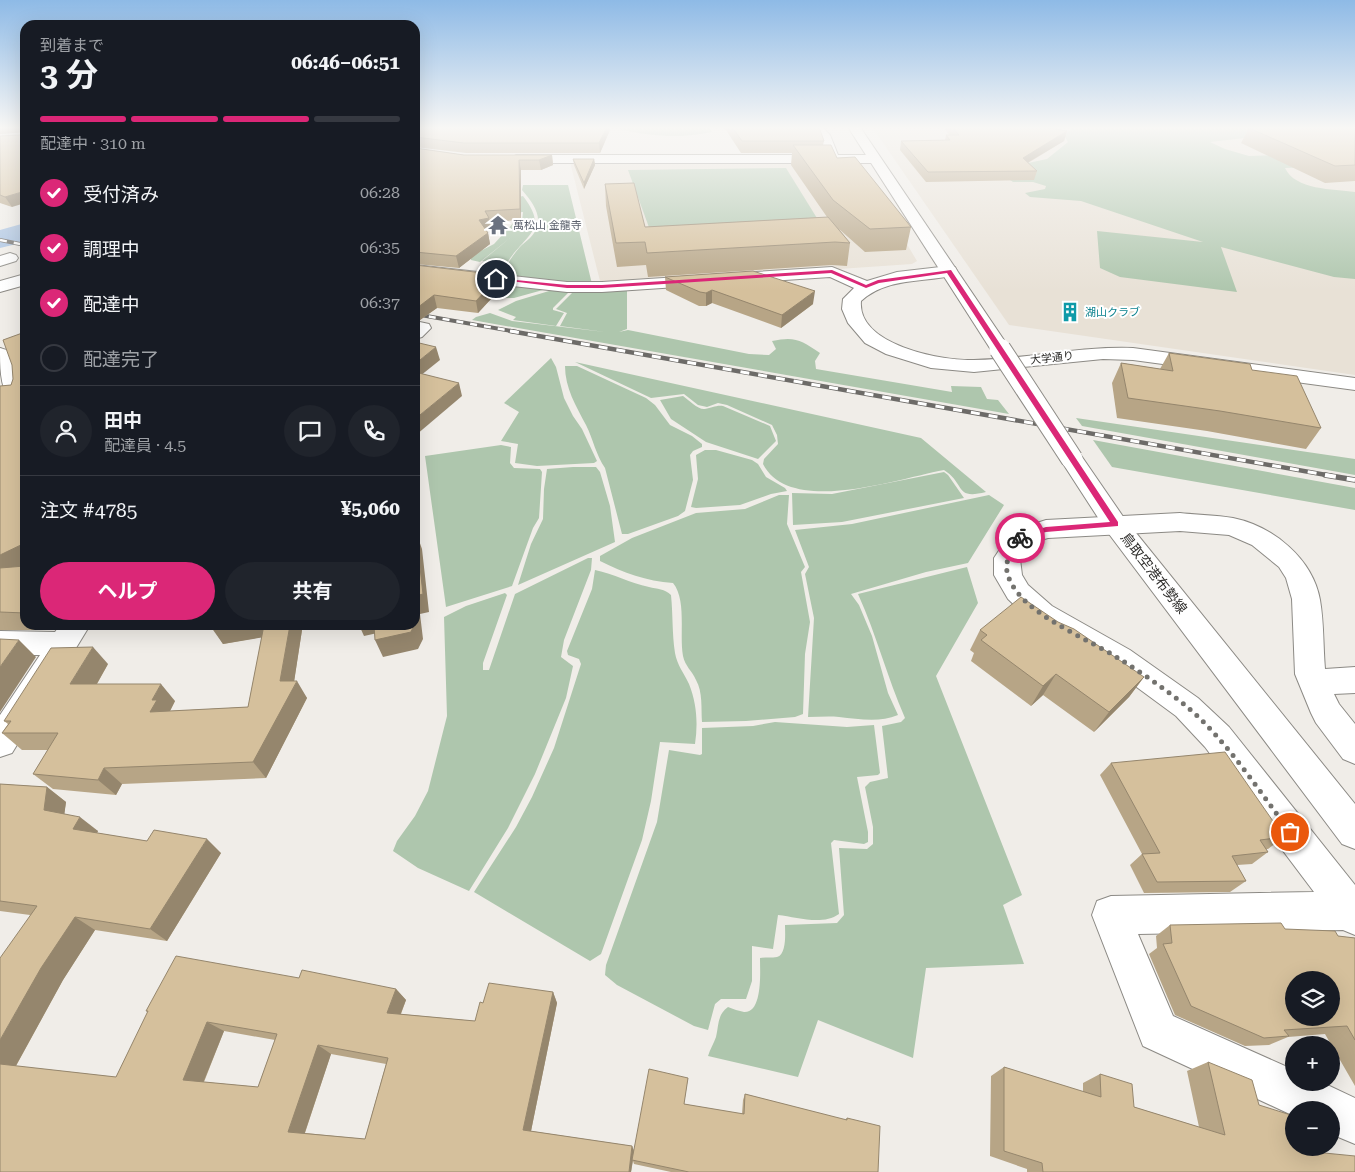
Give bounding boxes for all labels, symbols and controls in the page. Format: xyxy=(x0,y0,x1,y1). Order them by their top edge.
text: 到着まで xyxy=(40,36,104,55)
text: 06:46–06:51 xyxy=(291,51,400,74)
text: 3 分 xyxy=(40,56,98,94)
text: 配達中 · 310 m xyxy=(40,134,146,153)
icon: check xyxy=(40,179,68,207)
text: 受付済み xyxy=(83,183,159,206)
text: 06:28 xyxy=(360,183,400,202)
temple icon: 萬松山 金龍寺 xyxy=(487,214,509,236)
place label: 萬松山 金龍寺 xyxy=(513,219,582,232)
icon: check xyxy=(40,234,68,262)
text: 調理中 xyxy=(83,238,140,261)
text: 06:35 xyxy=(360,238,400,257)
pin xyxy=(475,258,517,300)
icon: home xyxy=(482,265,510,293)
icon: check xyxy=(40,289,68,317)
text: 配達中 xyxy=(83,293,140,316)
text: 06:37 xyxy=(360,293,400,312)
building icon: 湖山クラブ xyxy=(1059,301,1081,323)
place label: 湖山クラブ xyxy=(1085,306,1140,319)
text: 配達完了 xyxy=(83,348,159,371)
street label: 大学通り xyxy=(1029,349,1075,367)
button: person xyxy=(40,405,92,457)
button: chat xyxy=(284,405,336,457)
button: phone xyxy=(348,405,400,457)
text: 田中 xyxy=(104,409,142,432)
text: 配達員 · 4.5 xyxy=(104,436,186,455)
text: ¥5,060 xyxy=(341,497,400,520)
text: 注文 #4785 xyxy=(40,499,137,522)
courier xyxy=(995,513,1045,563)
icon: bike xyxy=(1006,524,1034,552)
street label: 鳥取空港布勢線 xyxy=(1118,529,1190,617)
button: ヘルプ xyxy=(40,562,215,620)
button: 共有 xyxy=(225,562,400,620)
pin xyxy=(1269,811,1311,853)
icon: bag xyxy=(1276,818,1304,846)
map controls xyxy=(1285,971,1340,1156)
button: layers xyxy=(1285,971,1340,1026)
button: + xyxy=(1285,1036,1340,1091)
button: − xyxy=(1285,1101,1340,1156)

